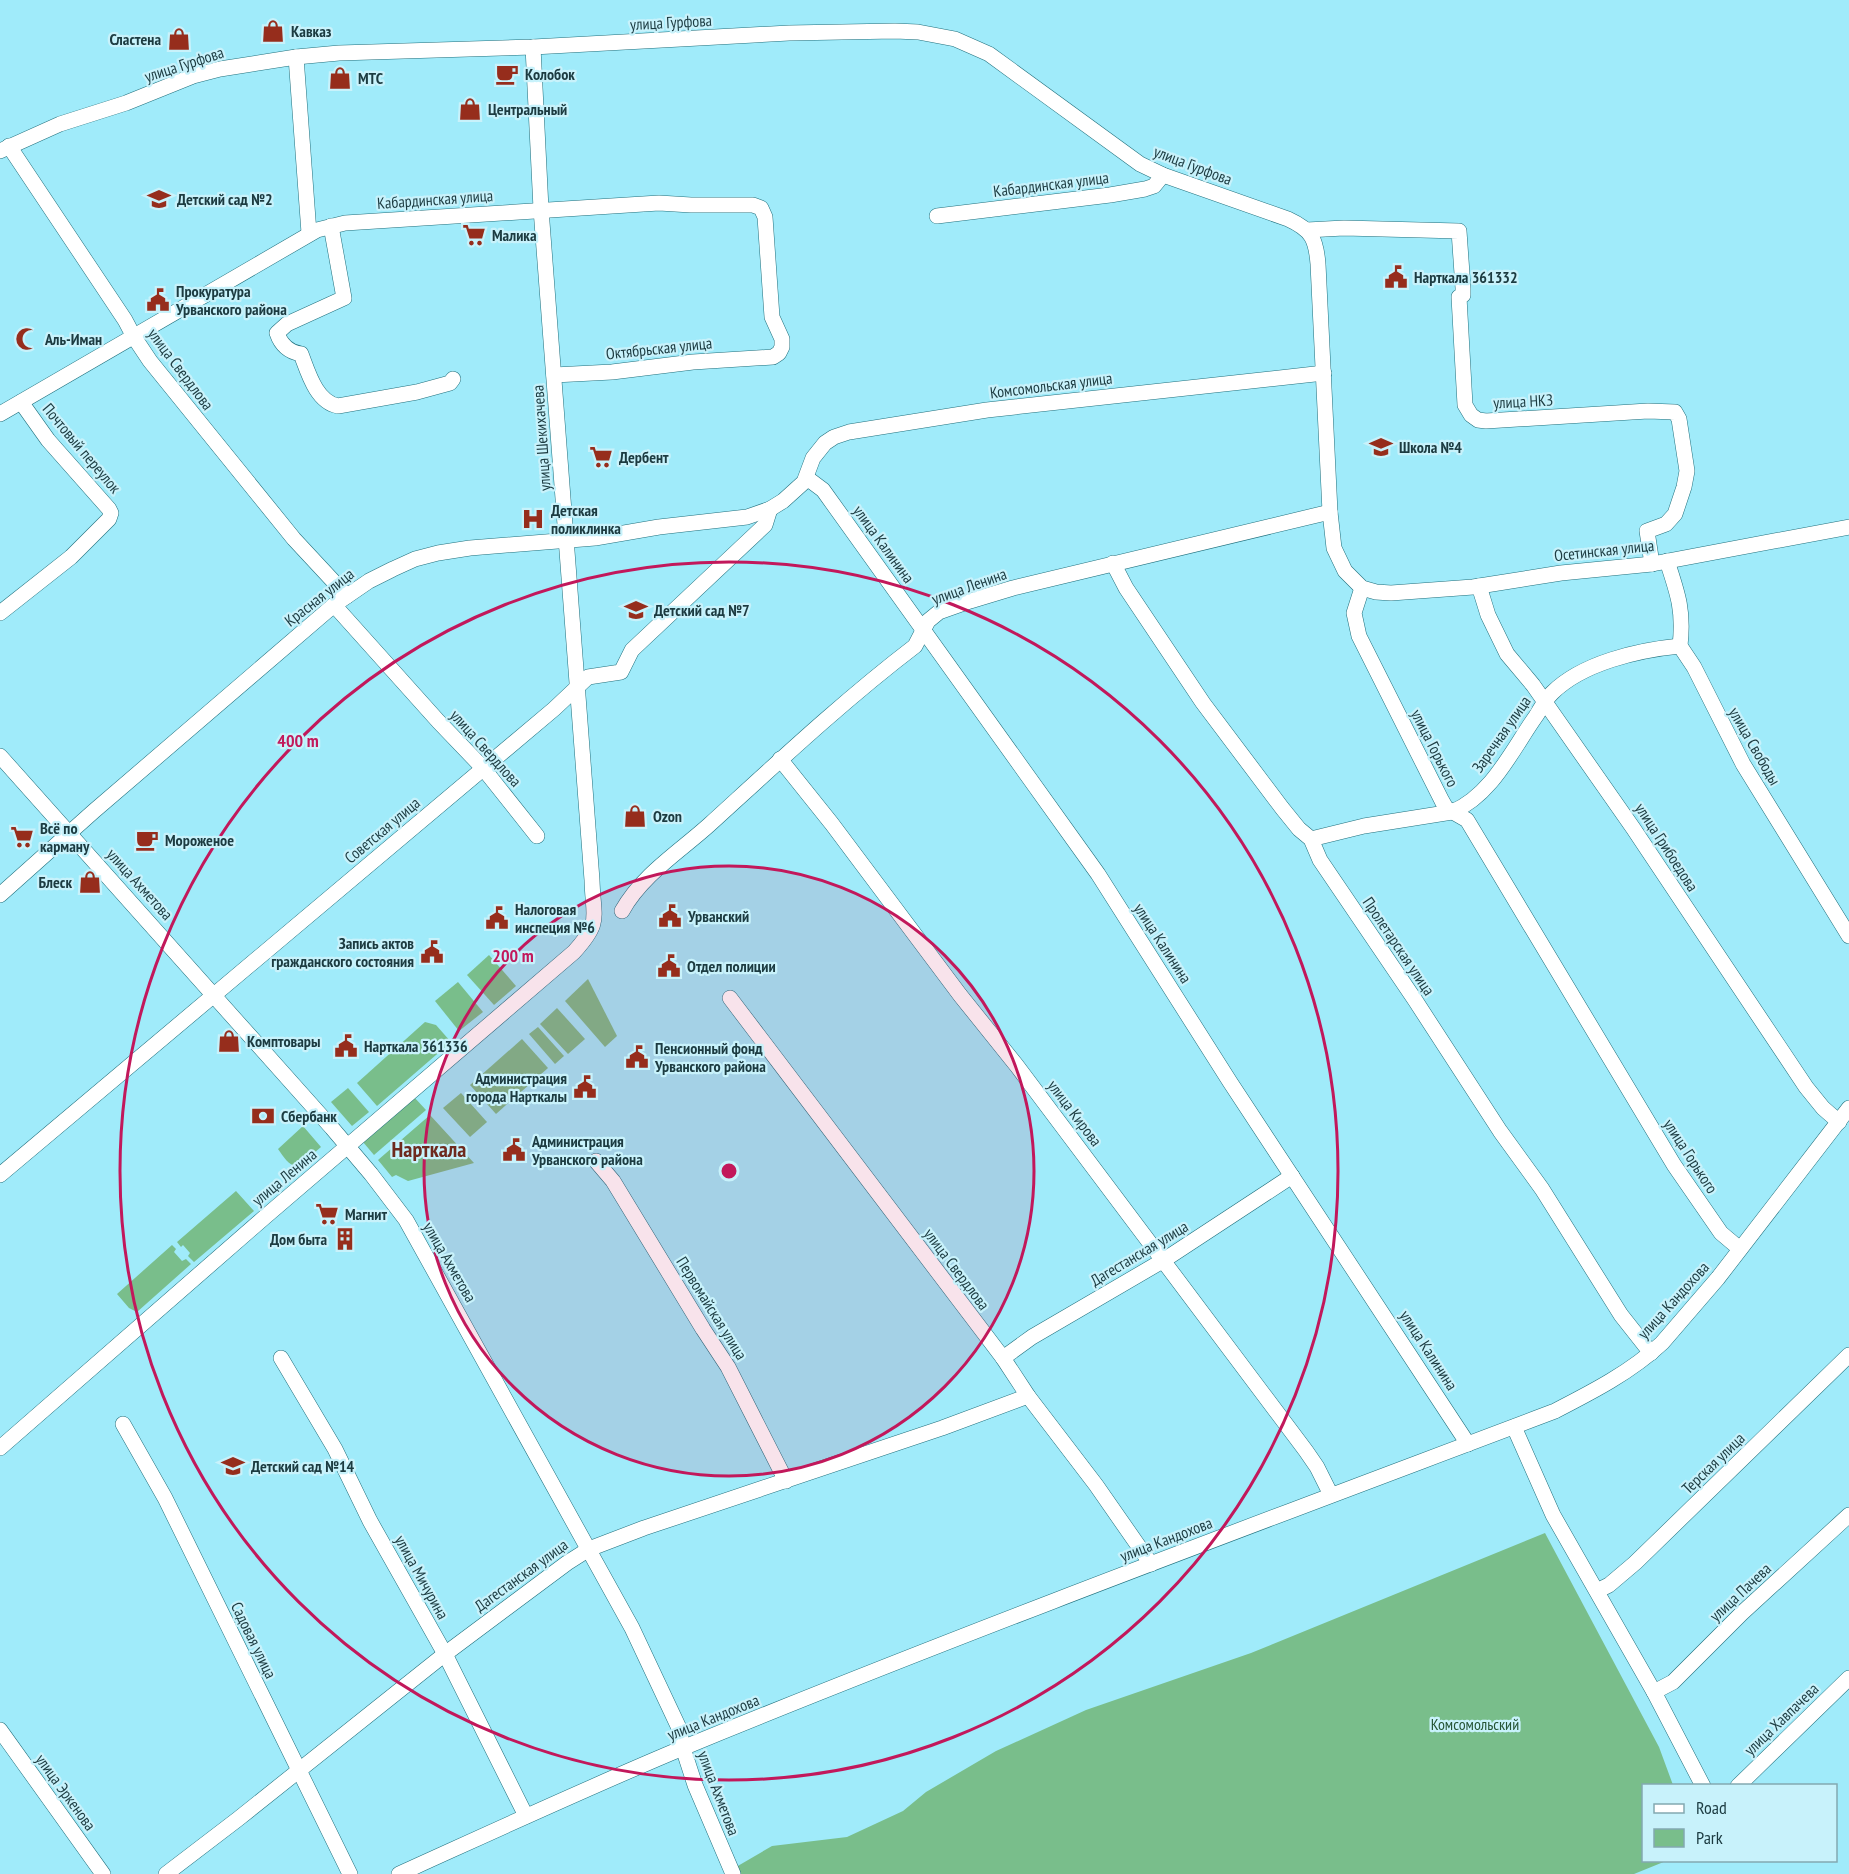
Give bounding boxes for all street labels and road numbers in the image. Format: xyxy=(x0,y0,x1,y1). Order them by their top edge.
street label: улица Гурфова xyxy=(630,10,712,34)
street label: улица Гурфова xyxy=(142,42,226,86)
street label: улица Гурфова xyxy=(1151,141,1235,189)
street label: Кабардинская улица xyxy=(992,167,1110,201)
street label: Кабардинская улица xyxy=(376,185,494,213)
street label: улица Свердлова xyxy=(144,324,218,414)
street label: Октябрьская улица xyxy=(605,332,713,364)
street label: Комсомольская улица xyxy=(989,368,1113,402)
street label: улица Шекихачева xyxy=(527,384,555,492)
street label: улица НКЗ xyxy=(1493,389,1553,413)
street label: Почтовый переулок xyxy=(39,399,126,498)
street label: улица Калинина xyxy=(849,501,919,587)
street label: Осетинская улица xyxy=(1553,535,1655,565)
street label: улица Ленина xyxy=(929,563,1009,609)
street label: Красная улица xyxy=(280,564,358,630)
street label: Заречная улица xyxy=(1467,692,1535,776)
street label: улица Свободы xyxy=(1725,704,1785,788)
street label: улица Свердлова xyxy=(446,705,526,791)
street label: улица Горького xyxy=(1407,706,1463,790)
street label: Советская улица xyxy=(340,793,424,867)
street label: улица Грибоедова xyxy=(1631,799,1703,895)
street label: улица Ахметова xyxy=(103,844,177,924)
street label: Пролетарская улица xyxy=(1359,893,1439,999)
street label: улица Калинина xyxy=(1130,899,1196,987)
street label: улица Кирова xyxy=(1044,1076,1106,1150)
street label: улица Горького xyxy=(1660,1115,1723,1197)
street label: улица Ленина xyxy=(248,1144,320,1210)
street label: Дагестанская улица xyxy=(1086,1216,1192,1290)
street label: улица Ахметова xyxy=(419,1218,481,1306)
street label: улица Свердлова xyxy=(920,1224,994,1314)
street label: Первомайская улица xyxy=(672,1253,752,1363)
street label: улица Кандохова xyxy=(1633,1257,1713,1343)
street label: улица Калинина xyxy=(1396,1306,1462,1394)
street label: Терская улица xyxy=(1677,1428,1749,1498)
street label: улица Кандохова xyxy=(1117,1512,1215,1566)
street label: улица Мичурина xyxy=(391,1531,453,1623)
street label: Дагестанская улица xyxy=(470,1534,572,1616)
street label: улица Пачева xyxy=(1705,1558,1775,1626)
street label: Садовая улица xyxy=(227,1598,281,1682)
street label: улица Хавпачева xyxy=(1740,1679,1822,1759)
street label: улица Кандохова xyxy=(664,1690,762,1744)
street label: улица Ахметова xyxy=(694,1748,744,1838)
street label: улица Эркенова xyxy=(31,1750,101,1834)

